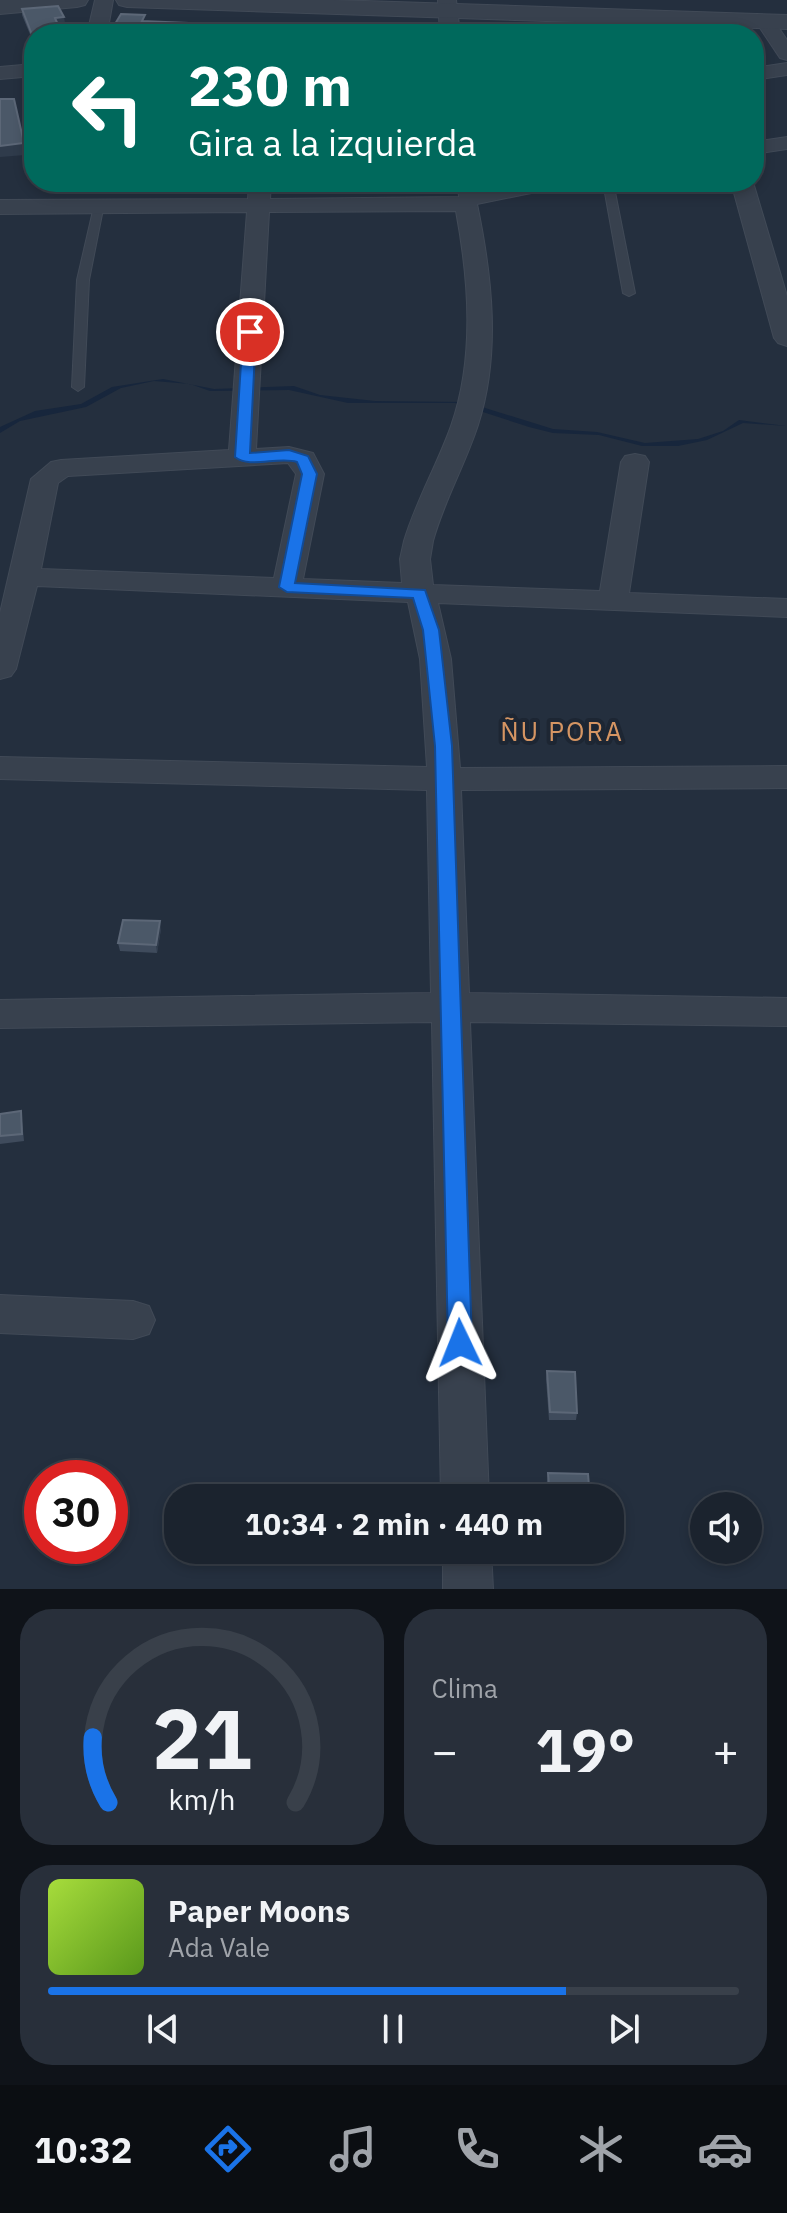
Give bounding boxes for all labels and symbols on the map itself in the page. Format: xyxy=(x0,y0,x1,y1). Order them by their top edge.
pin xyxy=(216,298,284,366)
district label: ÑU PORA xyxy=(500,714,624,748)
position arrow xyxy=(418,1301,502,1385)
speed limit sign: 30 xyxy=(24,1460,128,1564)

